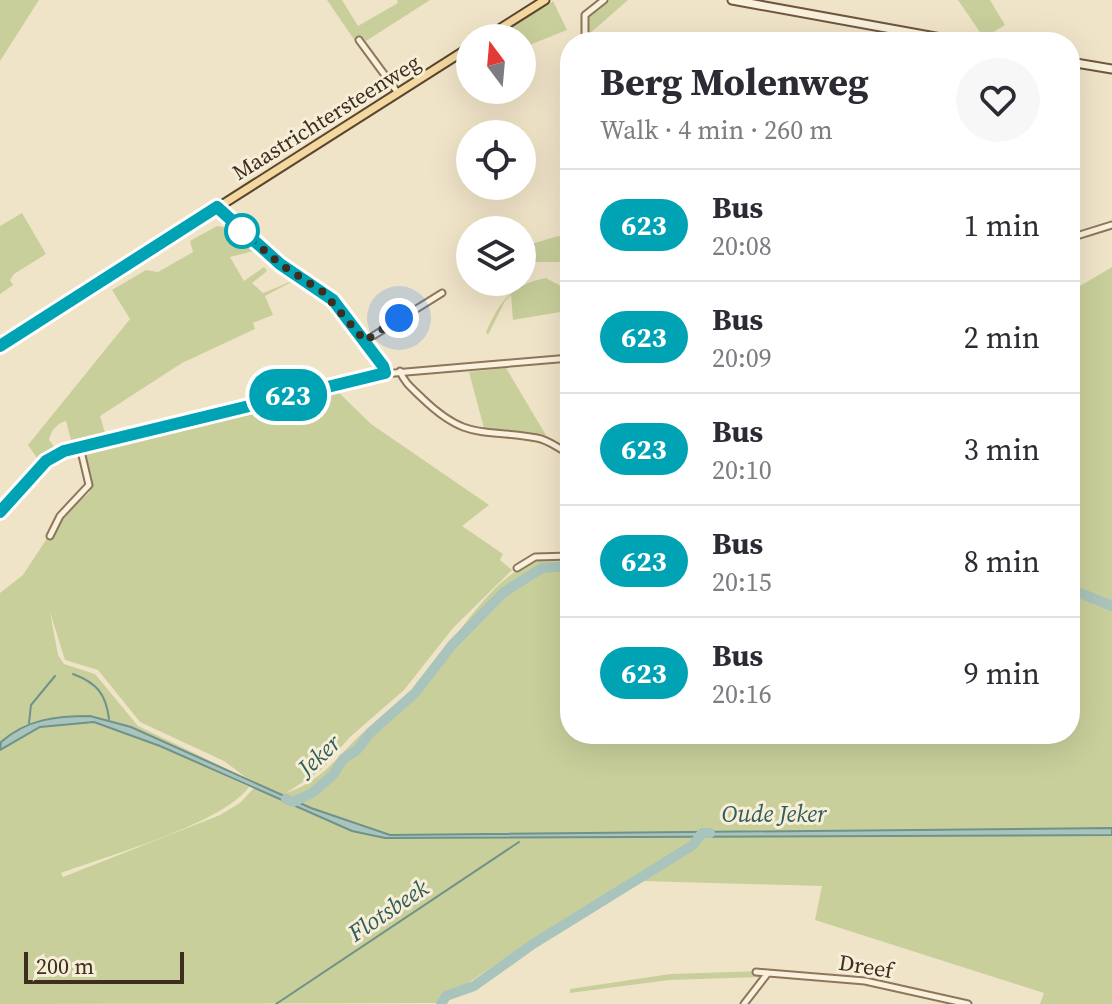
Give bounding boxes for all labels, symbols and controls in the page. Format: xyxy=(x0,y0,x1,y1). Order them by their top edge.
north arrow xyxy=(456,24,536,104)
map controls xyxy=(456,24,536,296)
street label: Maastrichtersteenweg xyxy=(226,47,426,187)
text: Berg Molenweg xyxy=(600,56,869,108)
button: heart xyxy=(956,58,1040,142)
text: Walk · 4 min · 260 m xyxy=(600,112,833,148)
button: locate xyxy=(456,120,536,200)
text: Bus xyxy=(712,187,763,228)
text: 1 min xyxy=(964,205,1040,246)
text: 623 xyxy=(621,206,667,244)
unlabelled marker xyxy=(225,214,259,248)
button: layers xyxy=(456,216,536,296)
text: 20:08 xyxy=(712,228,772,264)
your location xyxy=(379,298,419,338)
text: Bus xyxy=(712,299,763,340)
text: 2 min xyxy=(964,317,1040,358)
text: 623 xyxy=(621,318,667,356)
text: 20:09 xyxy=(712,340,772,376)
line badge: 623 xyxy=(242,369,334,421)
text: 623 xyxy=(265,376,311,414)
text: Bus xyxy=(712,411,763,452)
text: 3 min xyxy=(964,429,1040,470)
text: 623 xyxy=(621,430,667,468)
text: 20:10 xyxy=(712,452,772,488)
text: Bus xyxy=(712,523,763,564)
text: 8 min xyxy=(964,541,1040,582)
text: 623 xyxy=(621,542,667,580)
text: 20:15 xyxy=(712,564,772,600)
text: Bus xyxy=(712,635,763,676)
text: 9 min xyxy=(964,653,1040,694)
text: 623 xyxy=(621,654,667,692)
text: 20:16 xyxy=(712,676,772,712)
water label: Jeker xyxy=(288,726,349,785)
water label: Oude Jeker xyxy=(721,797,828,830)
water label: Flotsbeek xyxy=(340,871,435,950)
street label: Dreef xyxy=(837,947,898,985)
scale bar xyxy=(24,948,184,984)
text: 200 m xyxy=(36,951,94,981)

